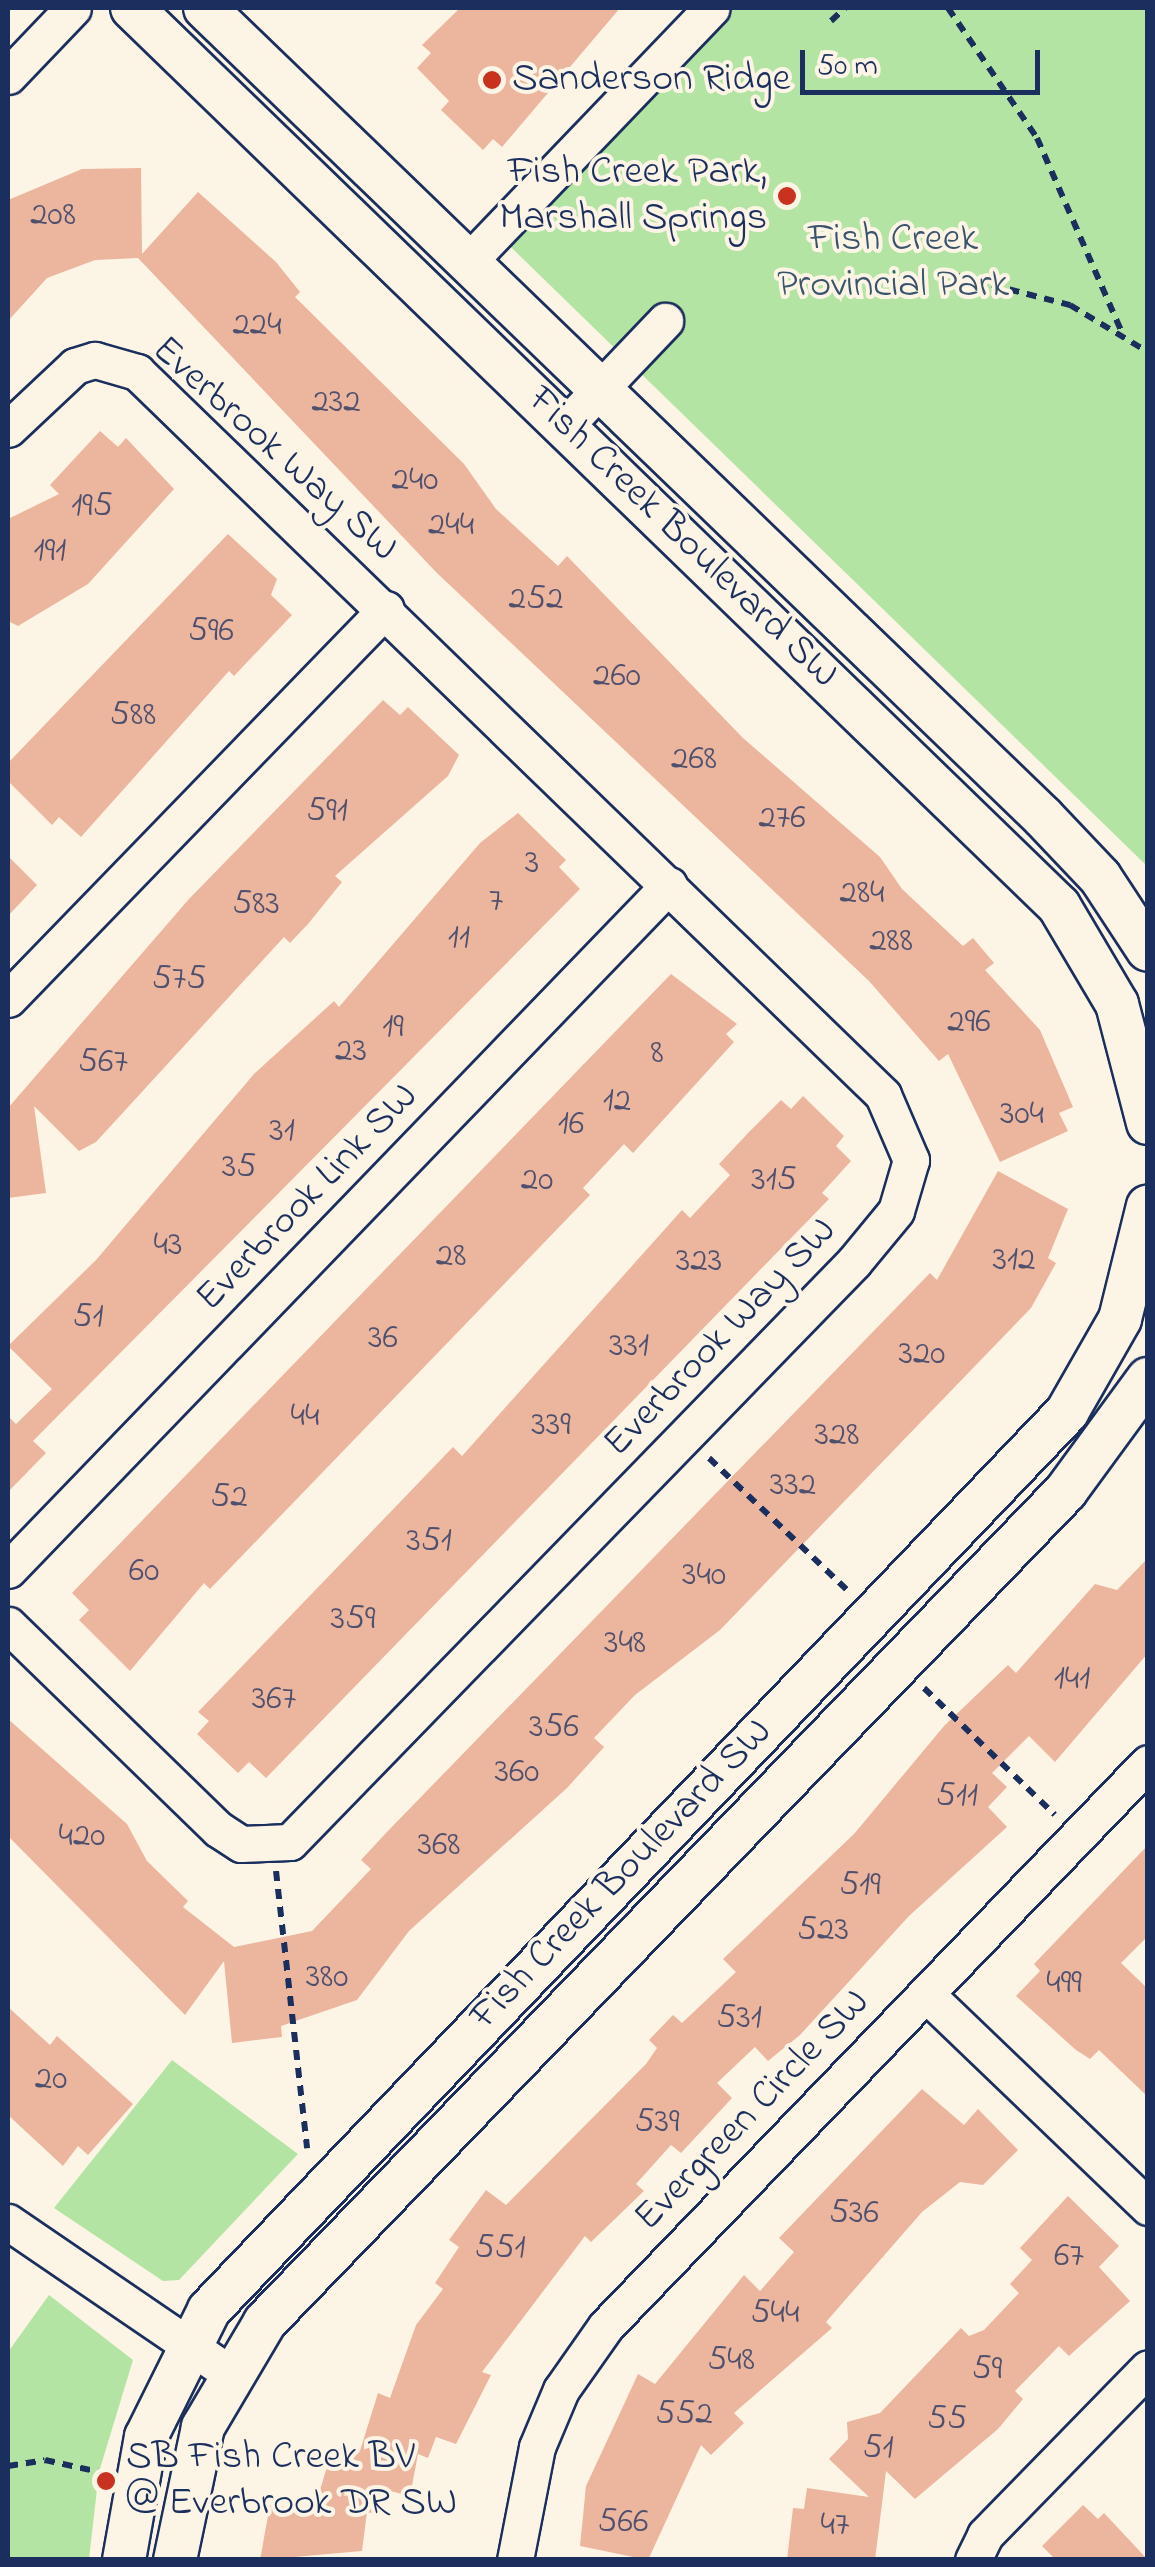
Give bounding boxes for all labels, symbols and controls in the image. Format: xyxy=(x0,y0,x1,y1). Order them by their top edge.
scale bar xyxy=(805,30,1045,92)
text: 50 m xyxy=(817,45,878,89)
place label: Sanderson Ridge xyxy=(512,56,790,104)
marker: Sanderson Ridge xyxy=(481,69,503,91)
place label: Fish Creek Park, Marshall Springs xyxy=(499,149,767,243)
marker: Fish Creek Park, Marshall Springs xyxy=(776,185,798,207)
house number: 208 xyxy=(30,195,76,237)
park label: Fish Creek Provincial Park xyxy=(777,216,1009,310)
house number: 224 xyxy=(232,305,282,347)
street label: Everbrook Way SW xyxy=(141,327,407,573)
street label: Fish Creek Boulevard SW xyxy=(516,377,848,699)
house number: 232 xyxy=(311,382,361,424)
house number: 240 xyxy=(392,460,438,502)
house number: 195 xyxy=(71,486,113,528)
house number: 244 xyxy=(428,505,474,547)
house number: 191 xyxy=(34,531,66,573)
house number: 252 xyxy=(509,579,563,621)
house number: 596 xyxy=(188,611,234,653)
house number: 260 xyxy=(593,656,641,698)
house number: 588 xyxy=(110,695,156,737)
house number: 268 xyxy=(671,739,717,781)
house number: 591 xyxy=(306,791,348,833)
house number: 276 xyxy=(758,798,806,840)
house number: 3 xyxy=(525,843,539,885)
house number: 284 xyxy=(840,873,884,915)
house number: 7 xyxy=(489,881,503,923)
house number: 583 xyxy=(232,884,280,926)
house number: 11 xyxy=(448,918,470,960)
house number: 288 xyxy=(869,921,913,963)
house number: 575 xyxy=(152,959,206,1001)
house number: 296 xyxy=(947,1002,991,1044)
house number: 19 xyxy=(382,1007,404,1049)
house number: 23 xyxy=(335,1031,367,1073)
house number: 8 xyxy=(650,1033,664,1075)
house number: 567 xyxy=(78,1042,128,1084)
street label: Everbrook Link SW xyxy=(187,1074,429,1322)
house number: 12 xyxy=(603,1081,631,1123)
house number: 304 xyxy=(1000,1094,1044,1136)
house number: 16 xyxy=(558,1104,584,1146)
house number: 31 xyxy=(269,1111,295,1153)
house number: 35 xyxy=(222,1147,256,1189)
house number: 20 xyxy=(521,1160,553,1202)
house number: 315 xyxy=(751,1160,797,1202)
street label: Everbrook Way SW xyxy=(595,1208,847,1468)
house number: 43 xyxy=(154,1225,182,1267)
house number: 28 xyxy=(436,1236,466,1278)
house number: 312 xyxy=(993,1240,1035,1282)
house number: 323 xyxy=(676,1241,722,1283)
house number: 51 xyxy=(72,1297,104,1339)
house number: 36 xyxy=(368,1318,398,1360)
house number: 331 xyxy=(609,1326,649,1368)
house number: 320 xyxy=(899,1334,945,1376)
house number: 44 xyxy=(291,1396,319,1438)
house number: 339 xyxy=(531,1405,571,1447)
house number: 328 xyxy=(815,1415,859,1457)
house number: 332 xyxy=(770,1465,816,1507)
house number: 52 xyxy=(210,1477,248,1519)
house number: 351 xyxy=(406,1521,452,1563)
house number: 60 xyxy=(129,1551,159,1593)
house number: 340 xyxy=(682,1555,726,1597)
house number: 359 xyxy=(330,1599,376,1641)
house number: 348 xyxy=(604,1623,646,1665)
house number: 141 xyxy=(1054,1659,1090,1701)
house number: 367 xyxy=(252,1679,296,1721)
house number: 356 xyxy=(529,1707,579,1749)
street label: Fish Creek Boulevard SW xyxy=(461,1709,783,2041)
house number: 360 xyxy=(495,1752,539,1794)
house number: 511 xyxy=(936,1776,978,1818)
house number: 420 xyxy=(59,1816,105,1858)
house number: 368 xyxy=(418,1825,460,1867)
house number: 519 xyxy=(839,1865,881,1907)
house number: 523 xyxy=(797,1910,849,1952)
house number: 380 xyxy=(306,1957,348,1999)
house number: 499 xyxy=(1046,1963,1082,2005)
street label: Evergreen Circle SW xyxy=(625,1980,881,2242)
house number: 531 xyxy=(716,1998,762,2040)
house number: 20 xyxy=(35,2059,67,2101)
house number: 539 xyxy=(634,2102,680,2144)
house number: 536 xyxy=(829,2193,879,2235)
house number: 551 xyxy=(474,2228,526,2270)
house number: 67 xyxy=(1054,2236,1084,2278)
house number: 544 xyxy=(751,2293,799,2335)
house number: 548 xyxy=(707,2340,755,2382)
house number: 59 xyxy=(972,2349,1002,2391)
house number: 552 xyxy=(655,2394,713,2436)
house number: 55 xyxy=(927,2399,967,2441)
house number: 51 xyxy=(862,2428,894,2470)
place label: SB Fish Creek BV @ Everbrook DR SW xyxy=(126,2434,457,2528)
marker: SB Fish Creek BV @ Everbrook DR SW xyxy=(95,2470,117,2492)
house number: 566 xyxy=(598,2502,648,2544)
house number: 47 xyxy=(821,2505,849,2547)

